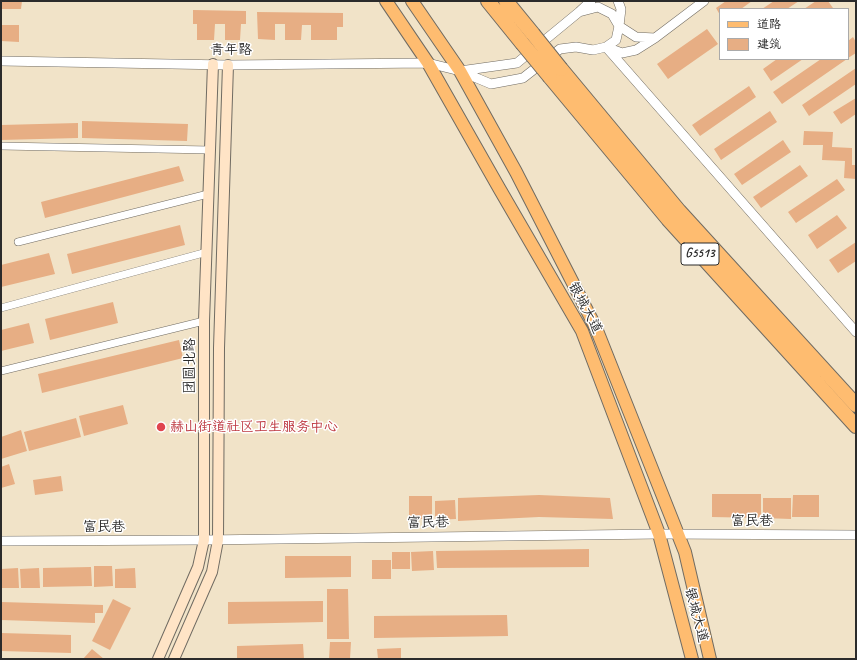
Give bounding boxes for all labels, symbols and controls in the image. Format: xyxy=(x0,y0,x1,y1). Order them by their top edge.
legend xyxy=(719,8,849,60)
text: 道路 xyxy=(757,16,781,32)
text: 建筑 xyxy=(757,36,781,52)
street label: 青年路 xyxy=(210,42,252,58)
road number: G5513 xyxy=(681,243,719,265)
street label: 银城大道 xyxy=(564,279,606,337)
street label: 团圆北路 xyxy=(182,338,198,394)
place label: 赫山街道社区卫生服务中心 xyxy=(170,419,338,435)
marker: 赫山街道社区卫生服务中心 xyxy=(155,421,167,433)
street label: 富民巷 xyxy=(731,513,773,529)
street label: 富民巷 xyxy=(407,514,449,532)
street label: 富民巷 xyxy=(83,519,125,535)
street label: 银城大道 xyxy=(681,586,711,644)

